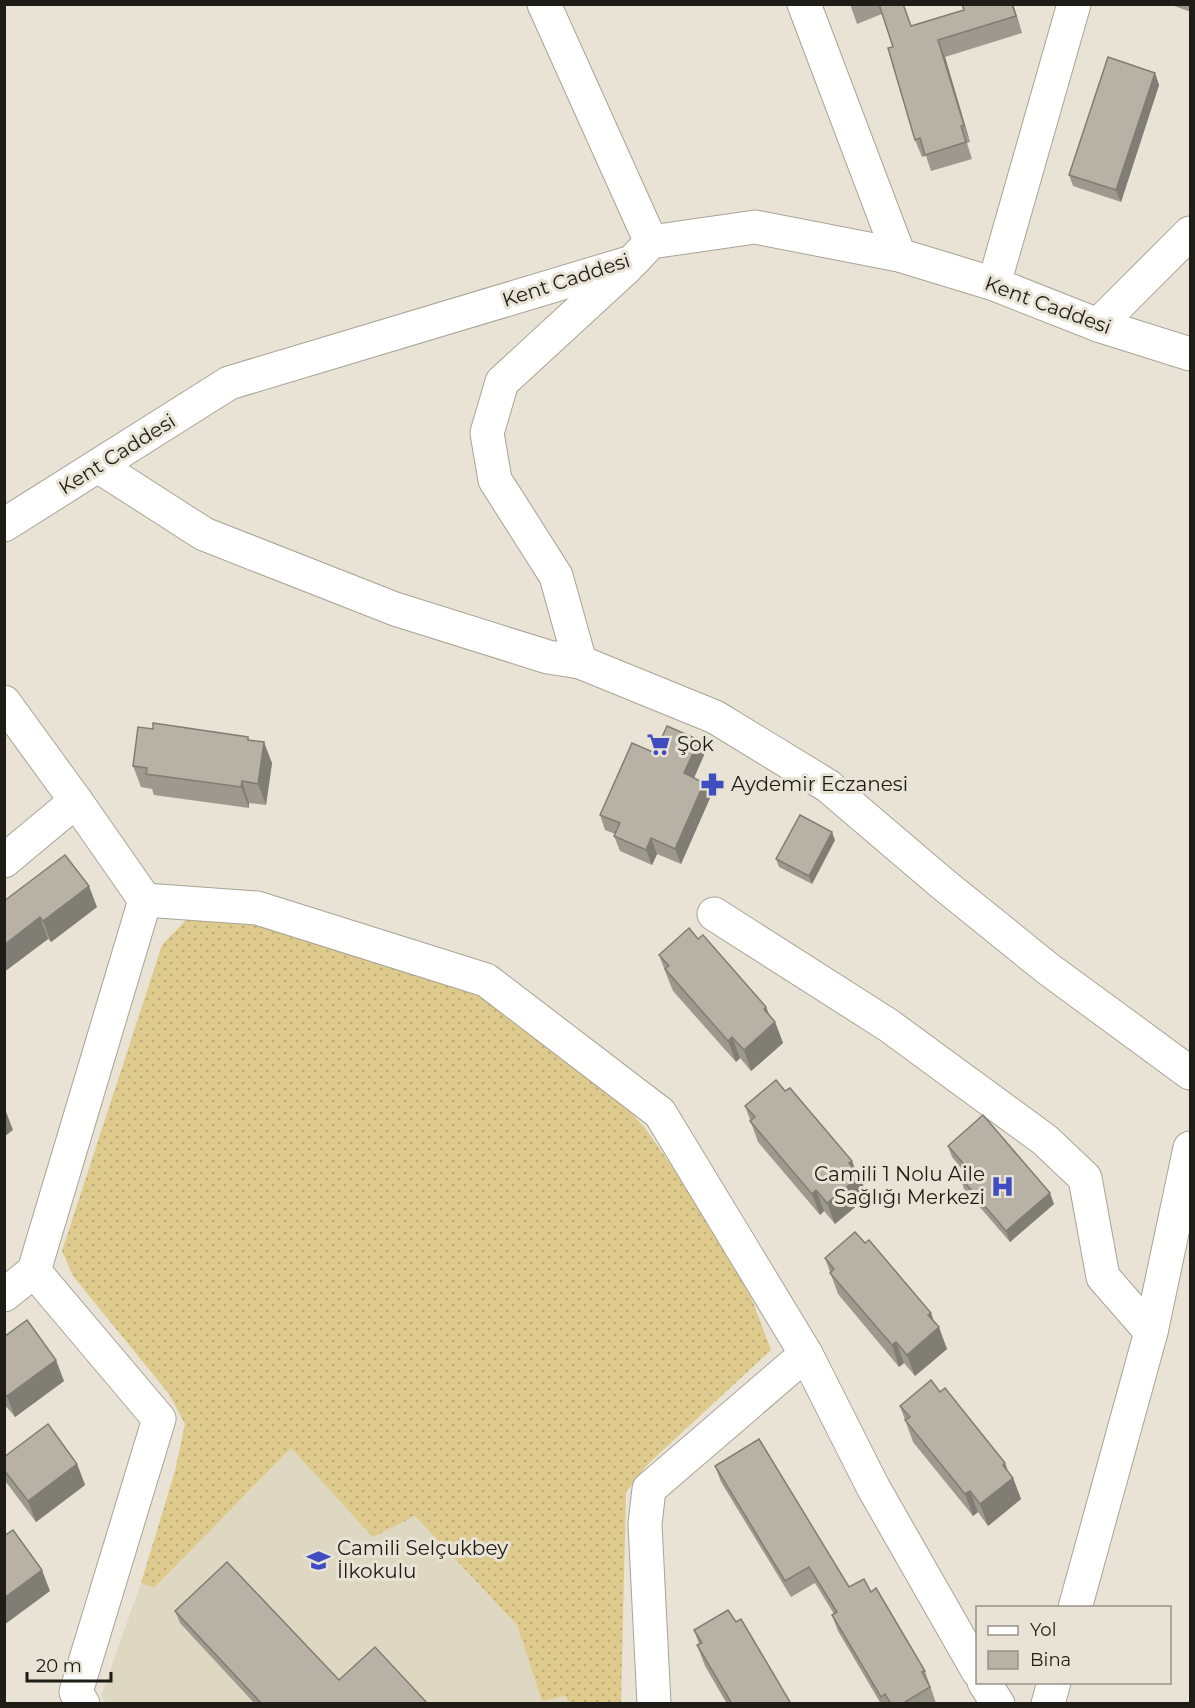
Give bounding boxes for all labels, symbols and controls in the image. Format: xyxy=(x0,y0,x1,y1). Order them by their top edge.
street label: Kent Caddesi xyxy=(499,248,633,312)
street label: Kent Caddesi xyxy=(981,271,1115,339)
street label: Kent Caddesi xyxy=(54,409,180,499)
supermarket icon: Şok xyxy=(646,731,672,757)
place label: Şok xyxy=(677,732,714,756)
pharmacy icon: Aydemir Eczanesi xyxy=(700,771,726,797)
place label: Aydemir Eczanesi xyxy=(731,772,908,796)
place label: Camili 1 Nolu Aile Sağlığı Merkezi xyxy=(814,1162,985,1209)
hospital icon: Camili 1 Nolu Aile Sağlığı Merkezi xyxy=(990,1173,1016,1199)
place label: Camili Selçukbey İlkokulu xyxy=(337,1536,508,1583)
school or university icon: Camili Selçukbey İlkokulu xyxy=(306,1547,332,1573)
legend xyxy=(976,1606,1171,1684)
text: Yol xyxy=(1030,1619,1056,1641)
scale bar xyxy=(27,1645,111,1683)
text: Bina xyxy=(1030,1649,1071,1671)
text: 20 m xyxy=(36,1655,82,1677)

